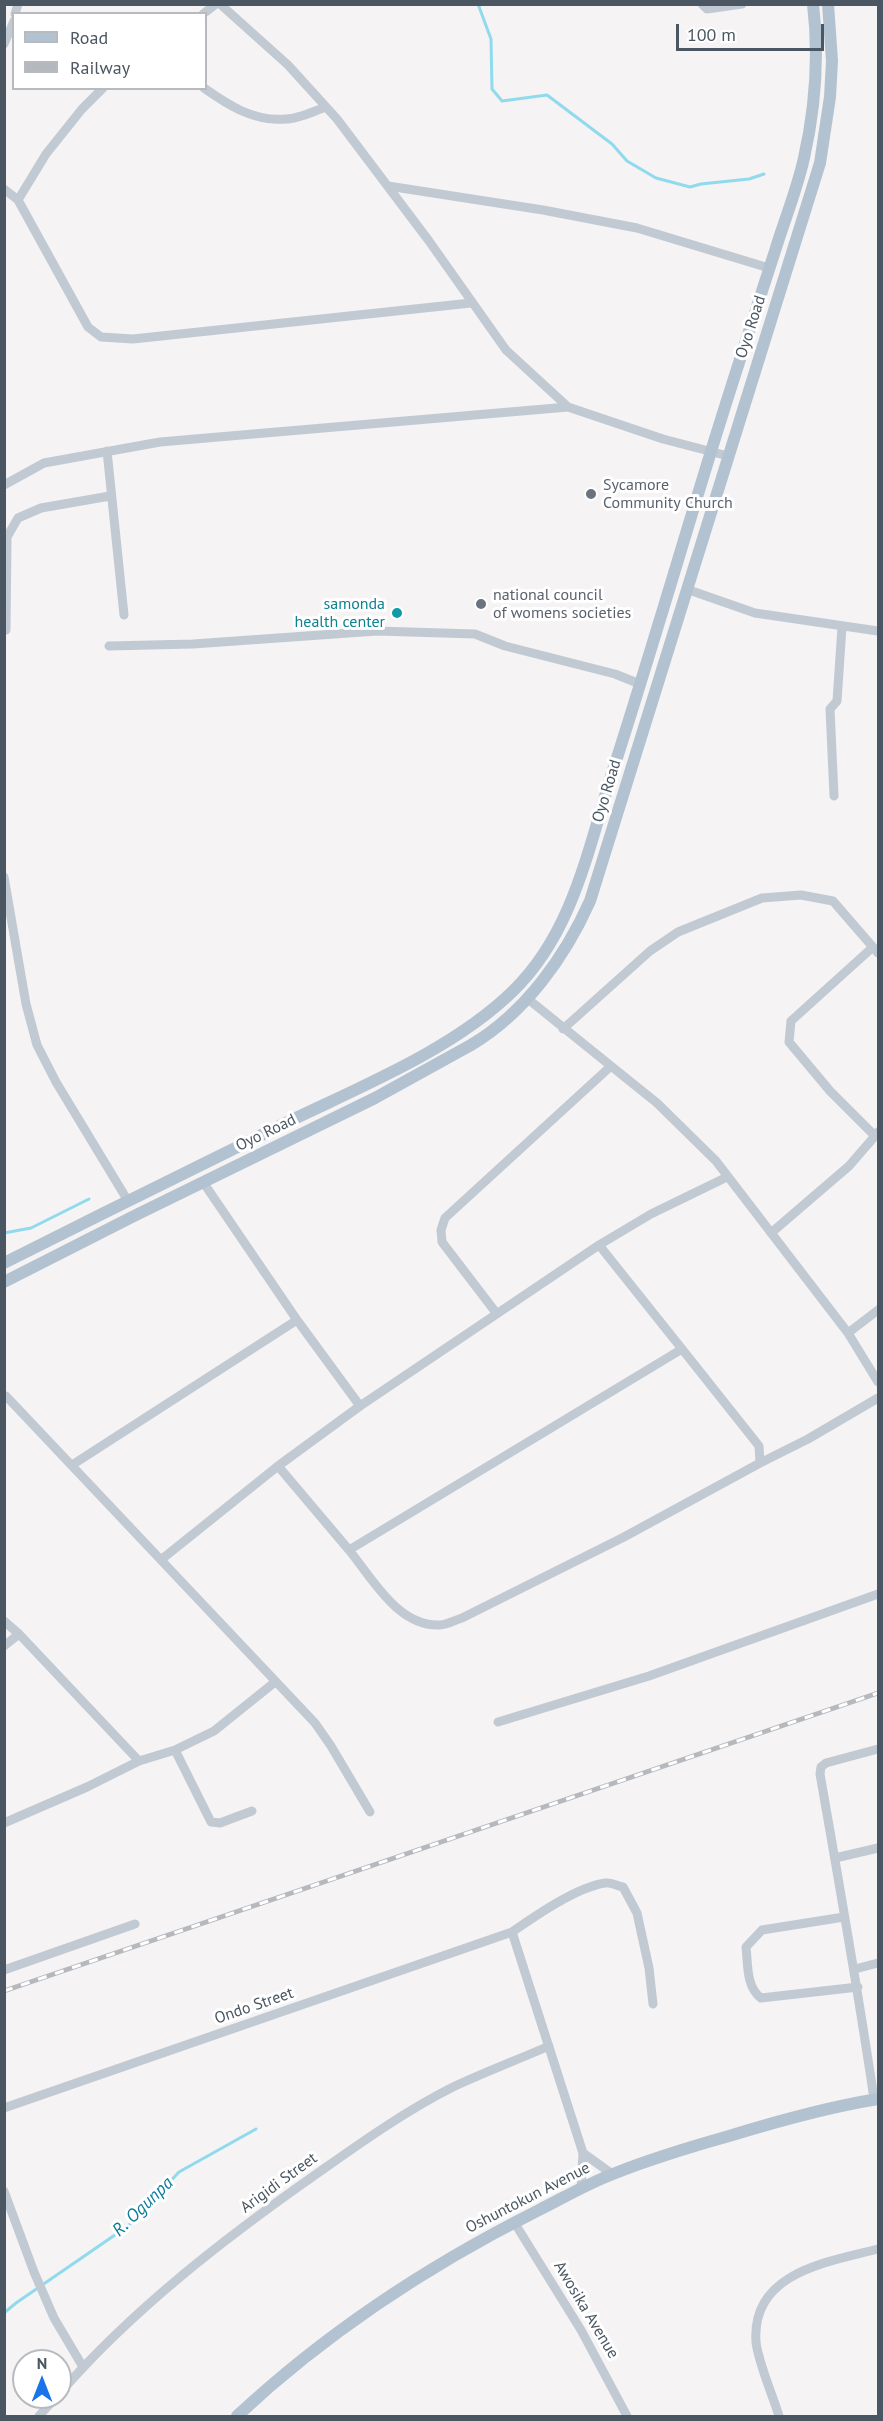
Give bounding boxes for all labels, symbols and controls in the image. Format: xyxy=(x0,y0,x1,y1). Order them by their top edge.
legend xyxy=(12,12,207,90)
scale bar xyxy=(679,12,828,50)
text: 100 m xyxy=(687,23,736,46)
text: Road xyxy=(70,26,108,49)
text: Railway xyxy=(70,56,130,79)
street label: Oyo Road xyxy=(732,293,770,361)
place label: Sycamore Community Church xyxy=(603,475,733,513)
marker: Sycamore Community Church xyxy=(584,487,598,501)
place label: national council of womens societies xyxy=(493,585,631,623)
place label: samonda health center xyxy=(295,594,385,632)
marker: national council of womens societies xyxy=(474,597,488,611)
marker: samonda health center xyxy=(390,606,404,620)
street label: Oyo Road xyxy=(588,757,626,825)
street label: Oyo Road xyxy=(233,1110,299,1156)
street label: Ondo Street xyxy=(212,1984,296,2028)
street label: Arigidi Street xyxy=(237,2149,321,2217)
street label: Oshuntokun Avenue xyxy=(463,2158,593,2238)
water label: R. Ogunpa xyxy=(108,2173,178,2241)
street label: Awosika Avenue xyxy=(549,2258,623,2362)
north arrow xyxy=(12,2349,72,2409)
text: N xyxy=(37,2353,47,2373)

